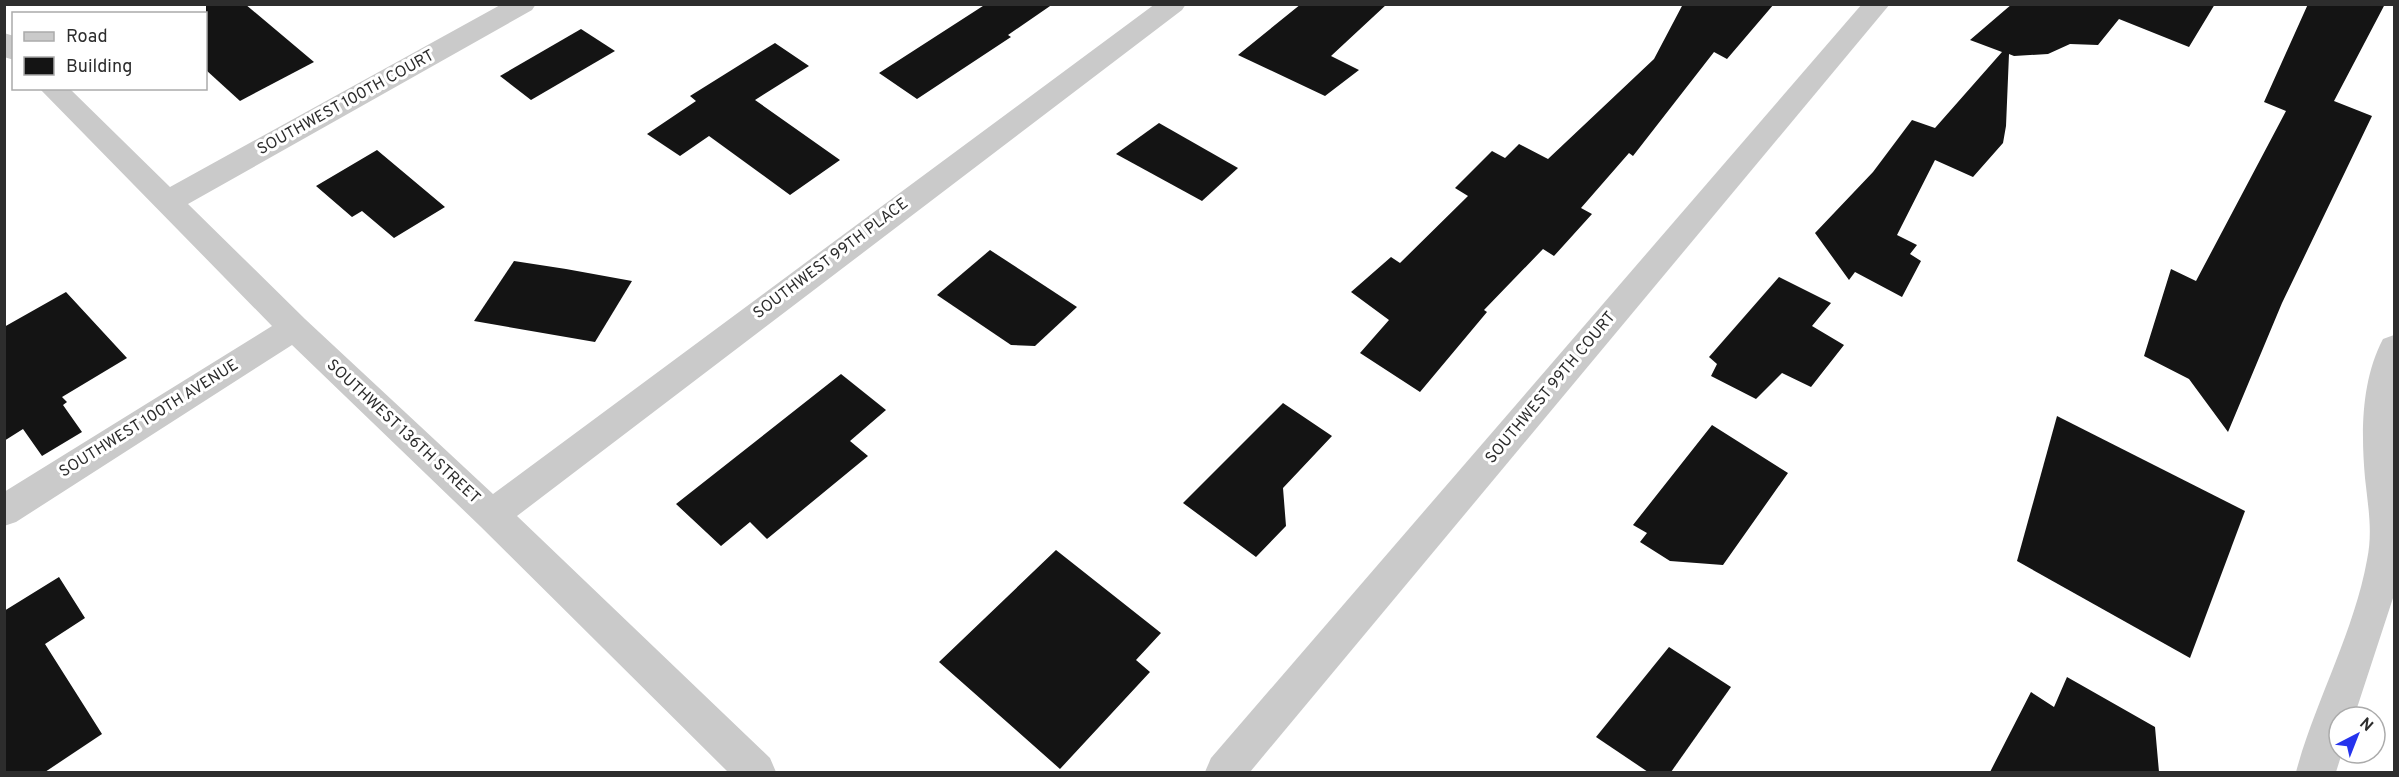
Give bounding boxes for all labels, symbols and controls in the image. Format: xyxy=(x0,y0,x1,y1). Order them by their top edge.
legend xyxy=(12,12,207,90)
text: Road xyxy=(66,26,108,49)
street label: SOUTHWEST 100TH COURT xyxy=(254,46,438,160)
text: Building xyxy=(66,56,132,79)
street label: SOUTHWEST 99TH PLACE xyxy=(749,194,913,324)
street label: SOUTHWEST 99TH COURT xyxy=(1482,308,1620,468)
street label: SOUTHWEST 136TH STREET xyxy=(322,355,484,509)
street label: SOUTHWEST 100TH AVENUE xyxy=(56,356,242,482)
north arrow xyxy=(2327,705,2387,765)
text: N xyxy=(2355,714,2377,737)

